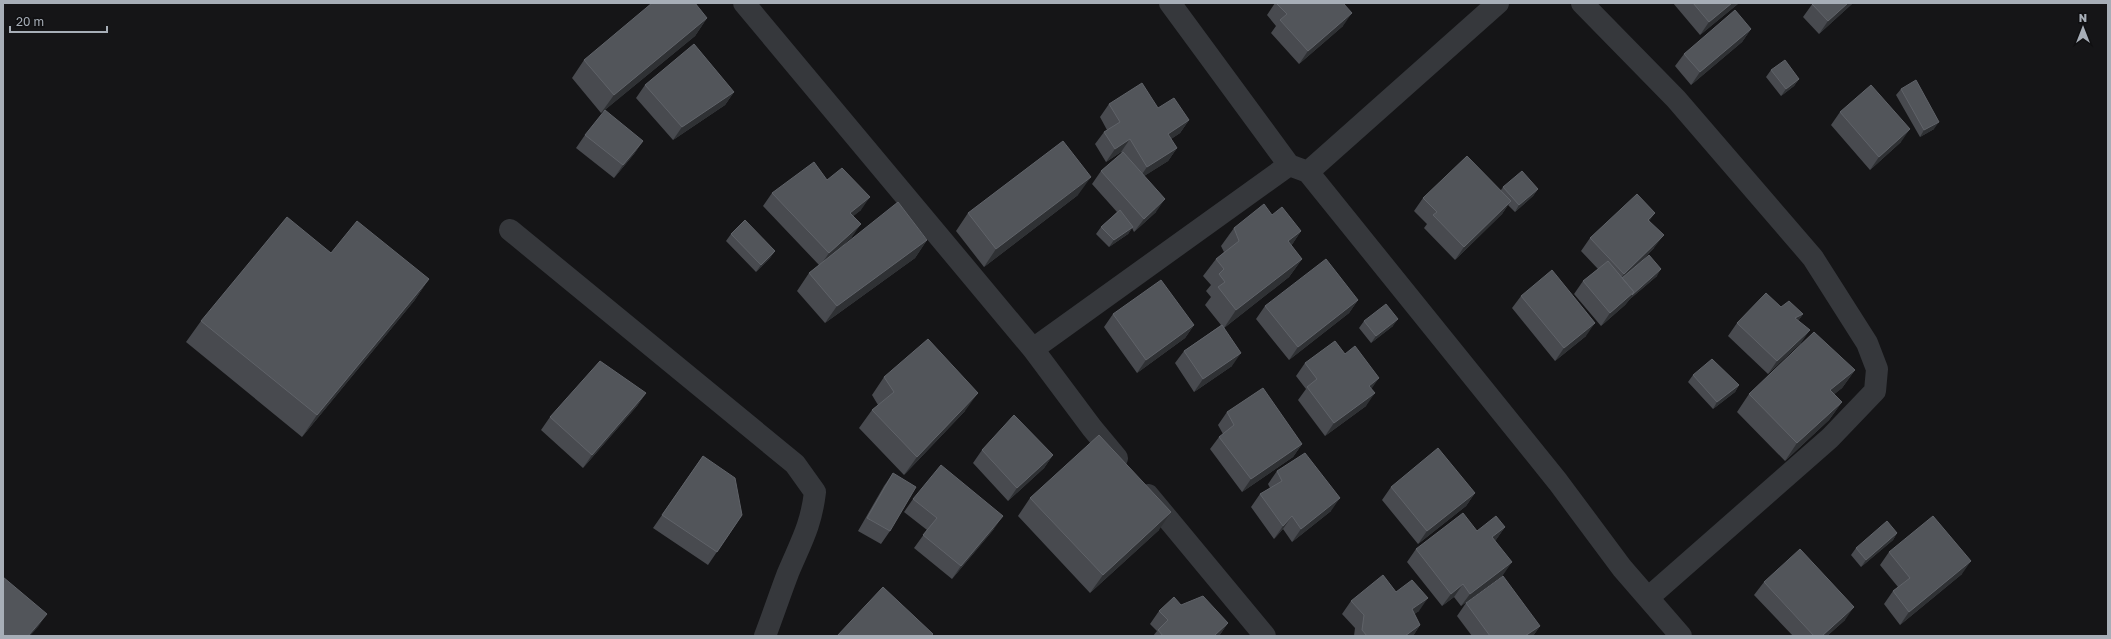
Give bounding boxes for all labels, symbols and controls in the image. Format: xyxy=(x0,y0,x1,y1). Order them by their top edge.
scale bar xyxy=(10,8,107,34)
north arrow xyxy=(2063,8,2103,48)
text: N xyxy=(2079,11,2087,24)
text: 20 m xyxy=(16,14,44,29)

